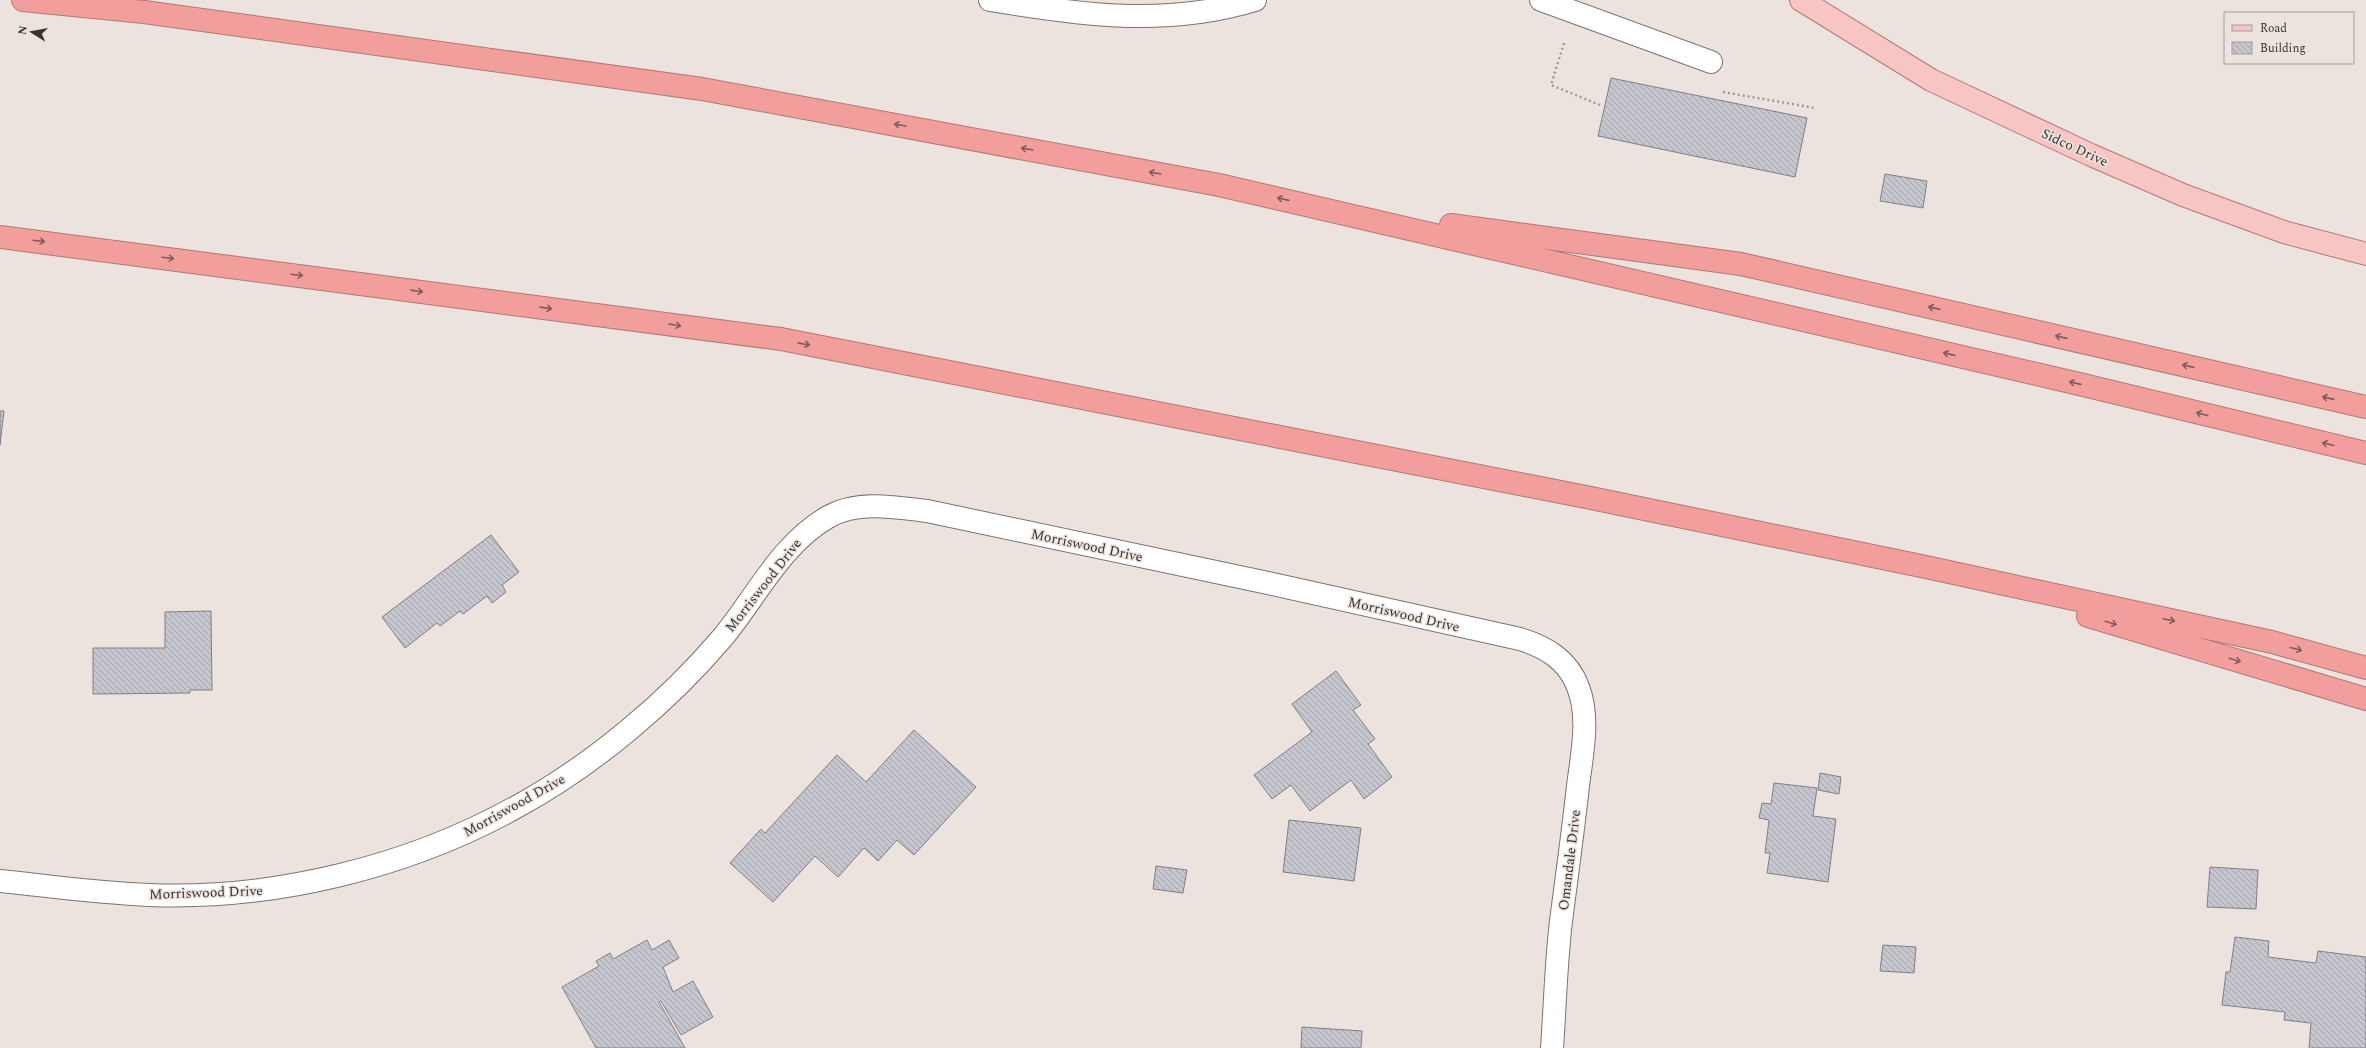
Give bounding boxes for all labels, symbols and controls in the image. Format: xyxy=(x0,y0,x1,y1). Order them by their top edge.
north arrow xyxy=(12,12,52,52)
legend xyxy=(2224,12,2354,64)
text: Road xyxy=(2260,19,2287,38)
text: N xyxy=(13,24,32,36)
text: Building xyxy=(2260,39,2306,58)
one-way arrow xyxy=(894,121,907,129)
street label: Sidco Drive xyxy=(2038,123,2112,172)
one-way arrow xyxy=(1021,145,1034,153)
one-way arrow xyxy=(1149,168,1162,176)
one-way arrow xyxy=(1276,195,1289,203)
one-way arrow xyxy=(32,237,45,245)
one-way arrow xyxy=(161,254,174,262)
one-way arrow xyxy=(290,271,303,279)
one-way arrow xyxy=(410,287,423,295)
one-way arrow xyxy=(539,304,552,312)
one-way arrow xyxy=(1928,304,1941,312)
one-way arrow xyxy=(668,321,681,329)
one-way arrow xyxy=(2055,333,2068,341)
one-way arrow xyxy=(797,340,810,348)
one-way arrow xyxy=(1943,349,1956,357)
one-way arrow xyxy=(2181,362,2194,370)
one-way arrow xyxy=(2069,379,2082,387)
one-way arrow xyxy=(2322,394,2335,402)
one-way arrow xyxy=(2196,409,2209,417)
one-way arrow xyxy=(2322,440,2335,447)
street label: Morriswood Drive xyxy=(1029,523,1145,568)
street label: Morriswood Drive xyxy=(720,534,807,637)
street label: Morriswood Drive xyxy=(1346,591,1462,638)
one-way arrow xyxy=(2162,616,2175,624)
one-way arrow xyxy=(2104,620,2117,627)
one-way arrow xyxy=(2289,646,2302,653)
one-way arrow xyxy=(2228,657,2241,664)
street label: Morriswood Drive xyxy=(459,769,569,842)
street label: Omandale Drive xyxy=(1553,808,1586,912)
street label: Morriswood Drive xyxy=(149,880,264,905)

